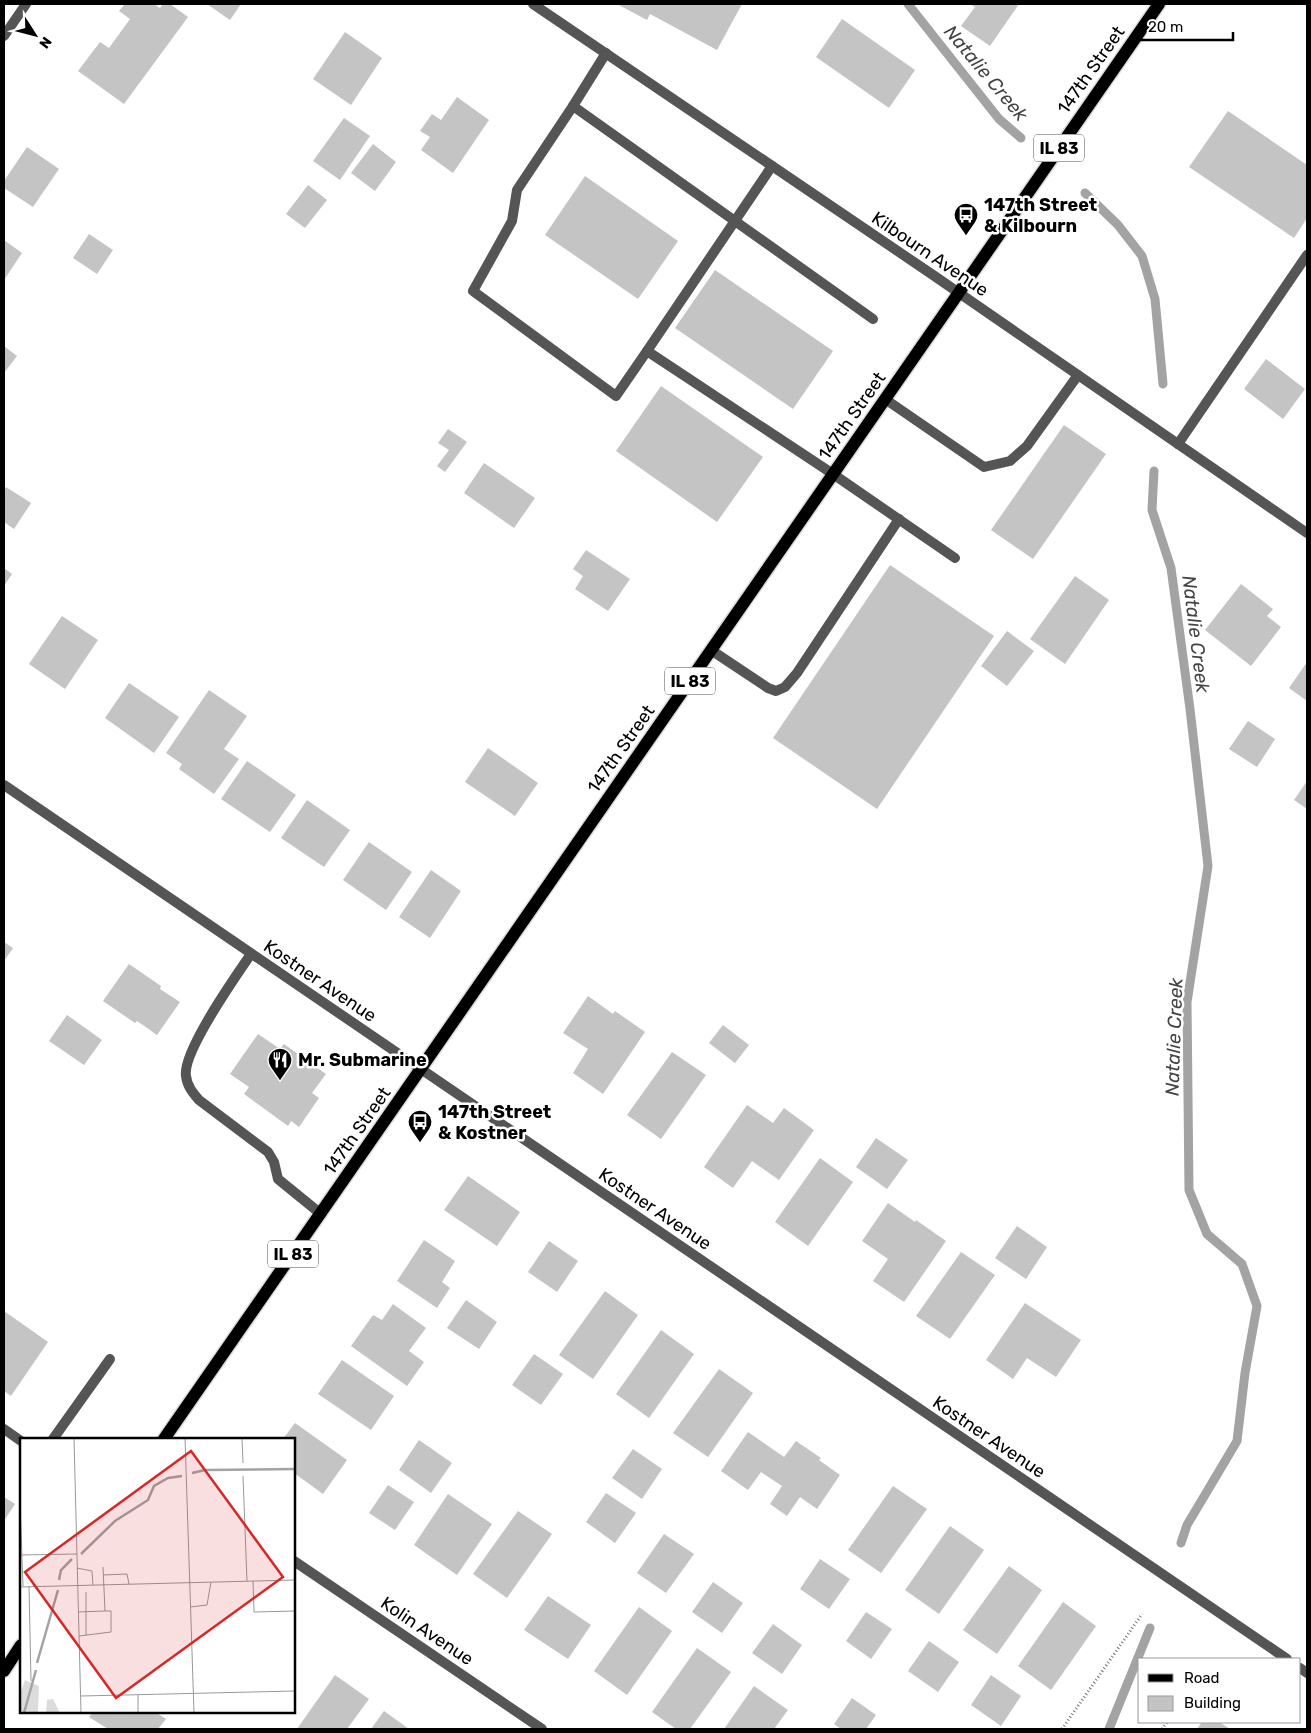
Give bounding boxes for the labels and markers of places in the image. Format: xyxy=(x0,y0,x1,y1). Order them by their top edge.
place label: 147th Street & Kilbourn xyxy=(984,194,1097,237)
bus stop icon: 147th Street & Kilbourn xyxy=(953,202,979,236)
restaurant icon: Mr. Submarine xyxy=(267,1047,293,1081)
place label: Mr. Submarine xyxy=(298,1049,427,1071)
place label: 147th Street & Kostner xyxy=(438,1101,551,1144)
bus stop icon: 147th Street & Kostner xyxy=(407,1109,433,1143)

